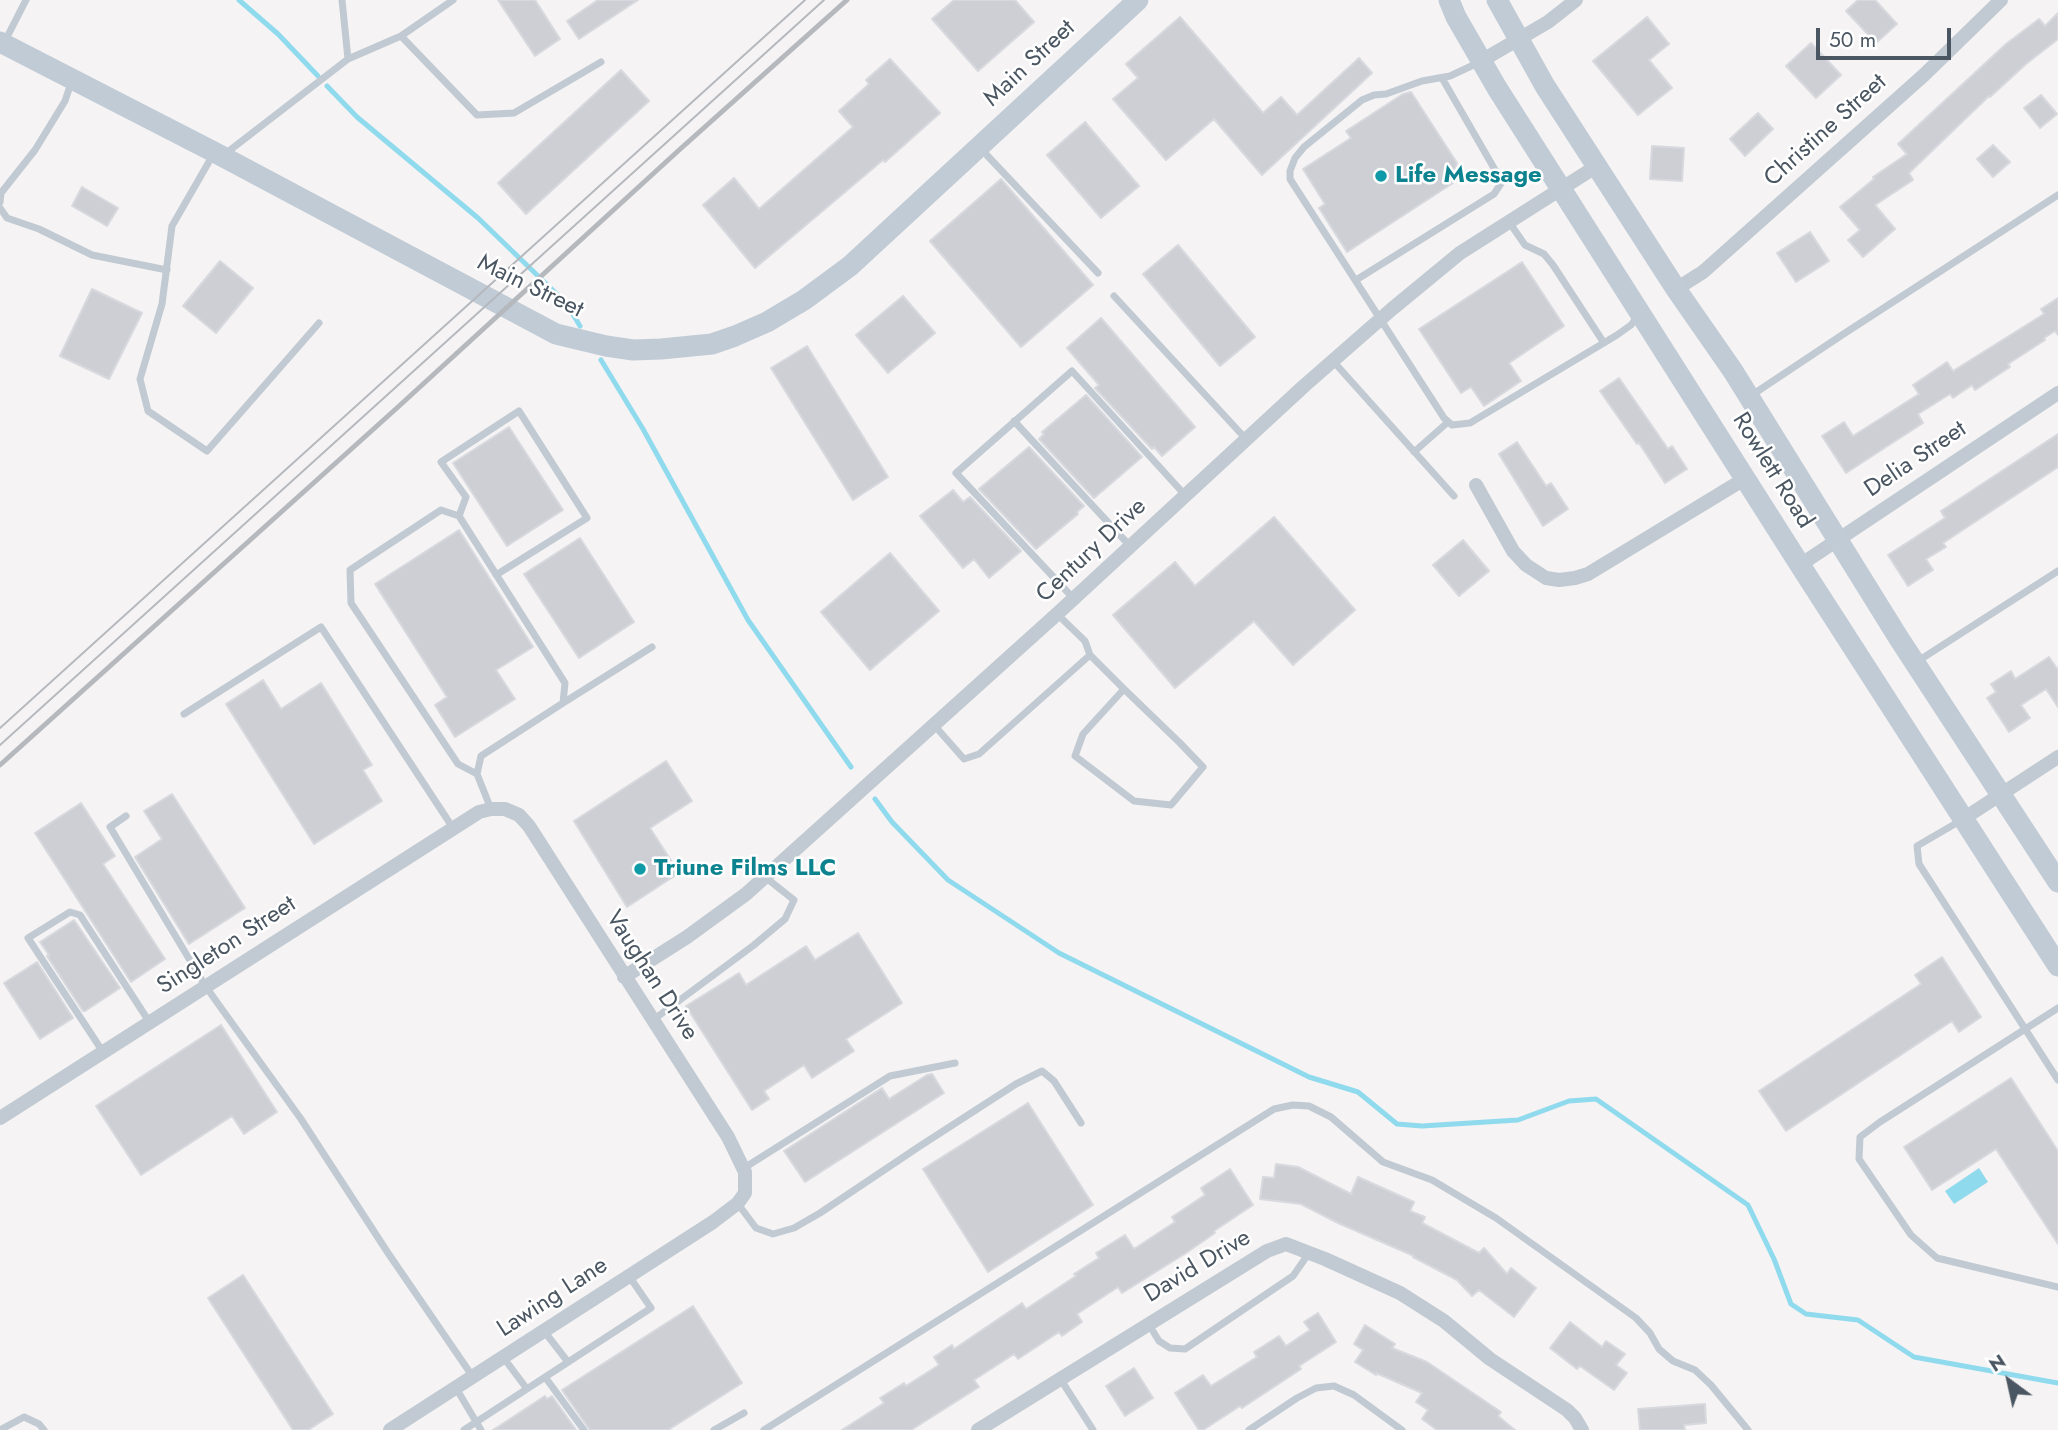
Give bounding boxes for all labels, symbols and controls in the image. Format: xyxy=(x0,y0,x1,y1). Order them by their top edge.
street label: Main Street xyxy=(978,14,1082,114)
scale bar xyxy=(1820,14,1955,58)
text: 50 m xyxy=(1829,25,1876,55)
street label: Christine Street xyxy=(1759,69,1893,193)
place label: Life Message xyxy=(1395,162,1542,190)
marker: Life Message xyxy=(1373,168,1389,184)
street label: Main Street xyxy=(472,249,588,325)
street label: Rowlett Road xyxy=(1725,408,1819,534)
street label: Delia Street xyxy=(1860,416,1972,504)
street label: Century Drive xyxy=(1031,493,1153,609)
place label: Triune Films LLC xyxy=(654,855,836,883)
marker: Triune Films LLC xyxy=(632,861,648,877)
street label: Singleton Street xyxy=(152,890,302,1002)
street label: Vaughan Drive xyxy=(598,906,704,1046)
street label: David Drive xyxy=(1140,1224,1256,1310)
street label: Lawing Lane xyxy=(493,1252,613,1344)
north arrow xyxy=(1974,1346,2044,1416)
text: N xyxy=(1984,1348,2011,1378)

